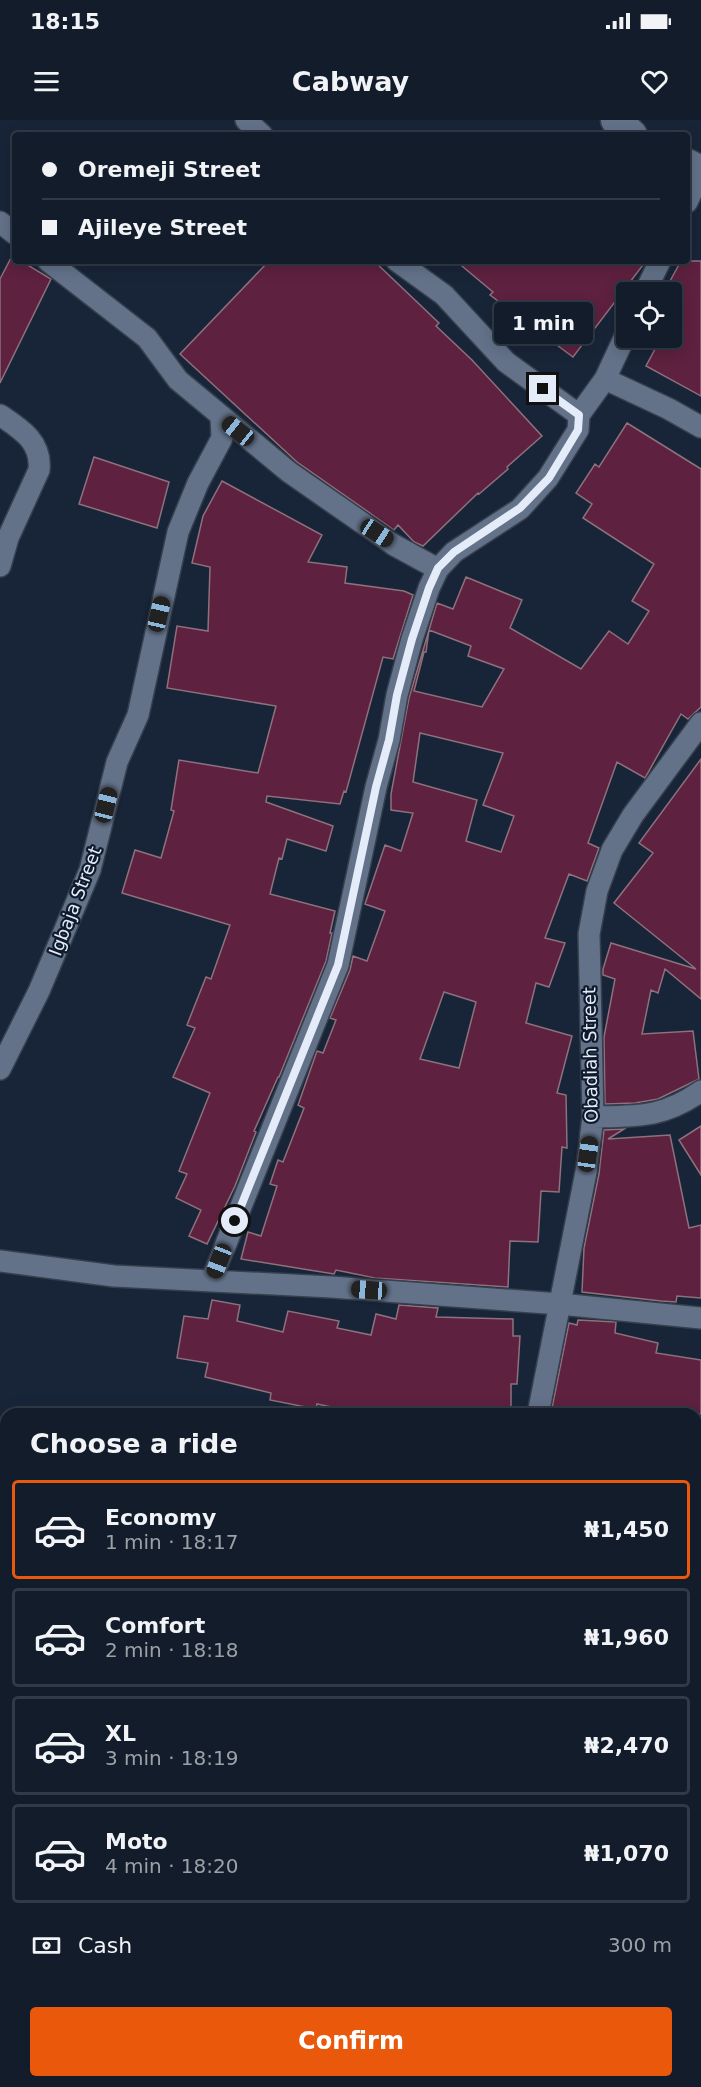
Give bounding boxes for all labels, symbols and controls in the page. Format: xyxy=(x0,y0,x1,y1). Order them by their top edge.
text: 18:15 xyxy=(30,9,100,34)
icon: menu xyxy=(30,65,63,98)
icon: heart xyxy=(638,65,671,98)
text: Cabway xyxy=(292,66,409,97)
text: Oremeji Street xyxy=(78,157,261,182)
text: Ajileye Street xyxy=(78,215,247,240)
map controls xyxy=(616,282,682,348)
button: locate xyxy=(616,282,682,348)
callout: 1 min xyxy=(494,302,592,344)
text: 1 min xyxy=(512,311,575,335)
route end xyxy=(529,375,556,402)
car xyxy=(218,413,258,449)
car xyxy=(357,516,397,550)
car xyxy=(146,594,172,634)
car xyxy=(93,785,119,825)
street label: Igbaja Street xyxy=(44,843,106,959)
street label: Obadiah Street xyxy=(578,987,602,1123)
car xyxy=(577,1135,599,1173)
route start xyxy=(221,1207,248,1234)
car xyxy=(204,1241,234,1281)
car xyxy=(350,1280,388,1300)
text: Choose a ride xyxy=(30,1428,238,1459)
icon: car xyxy=(33,1503,87,1557)
text: Economy xyxy=(105,1505,216,1530)
text: ₦1,450 xyxy=(584,1517,669,1542)
text: 1 min · 18:17 xyxy=(105,1530,239,1554)
icon: car xyxy=(33,1611,87,1665)
text: Comfort xyxy=(105,1613,205,1638)
text: ₦1,960 xyxy=(584,1625,669,1650)
text: 2 min · 18:18 xyxy=(105,1638,239,1662)
icon: car xyxy=(33,1719,87,1773)
text: XL xyxy=(105,1721,136,1746)
text: ₦2,470 xyxy=(584,1733,669,1758)
text: 3 min · 18:19 xyxy=(105,1746,239,1770)
icon: car xyxy=(33,1827,87,1881)
text: Moto xyxy=(105,1829,168,1854)
text: ₦1,070 xyxy=(584,1841,669,1866)
text: 4 min · 18:20 xyxy=(105,1854,239,1878)
icon: cash xyxy=(30,1929,63,1962)
text: Cash xyxy=(78,1933,132,1958)
text: 300 m xyxy=(608,1933,672,1957)
button: Confirm xyxy=(30,2007,672,2076)

